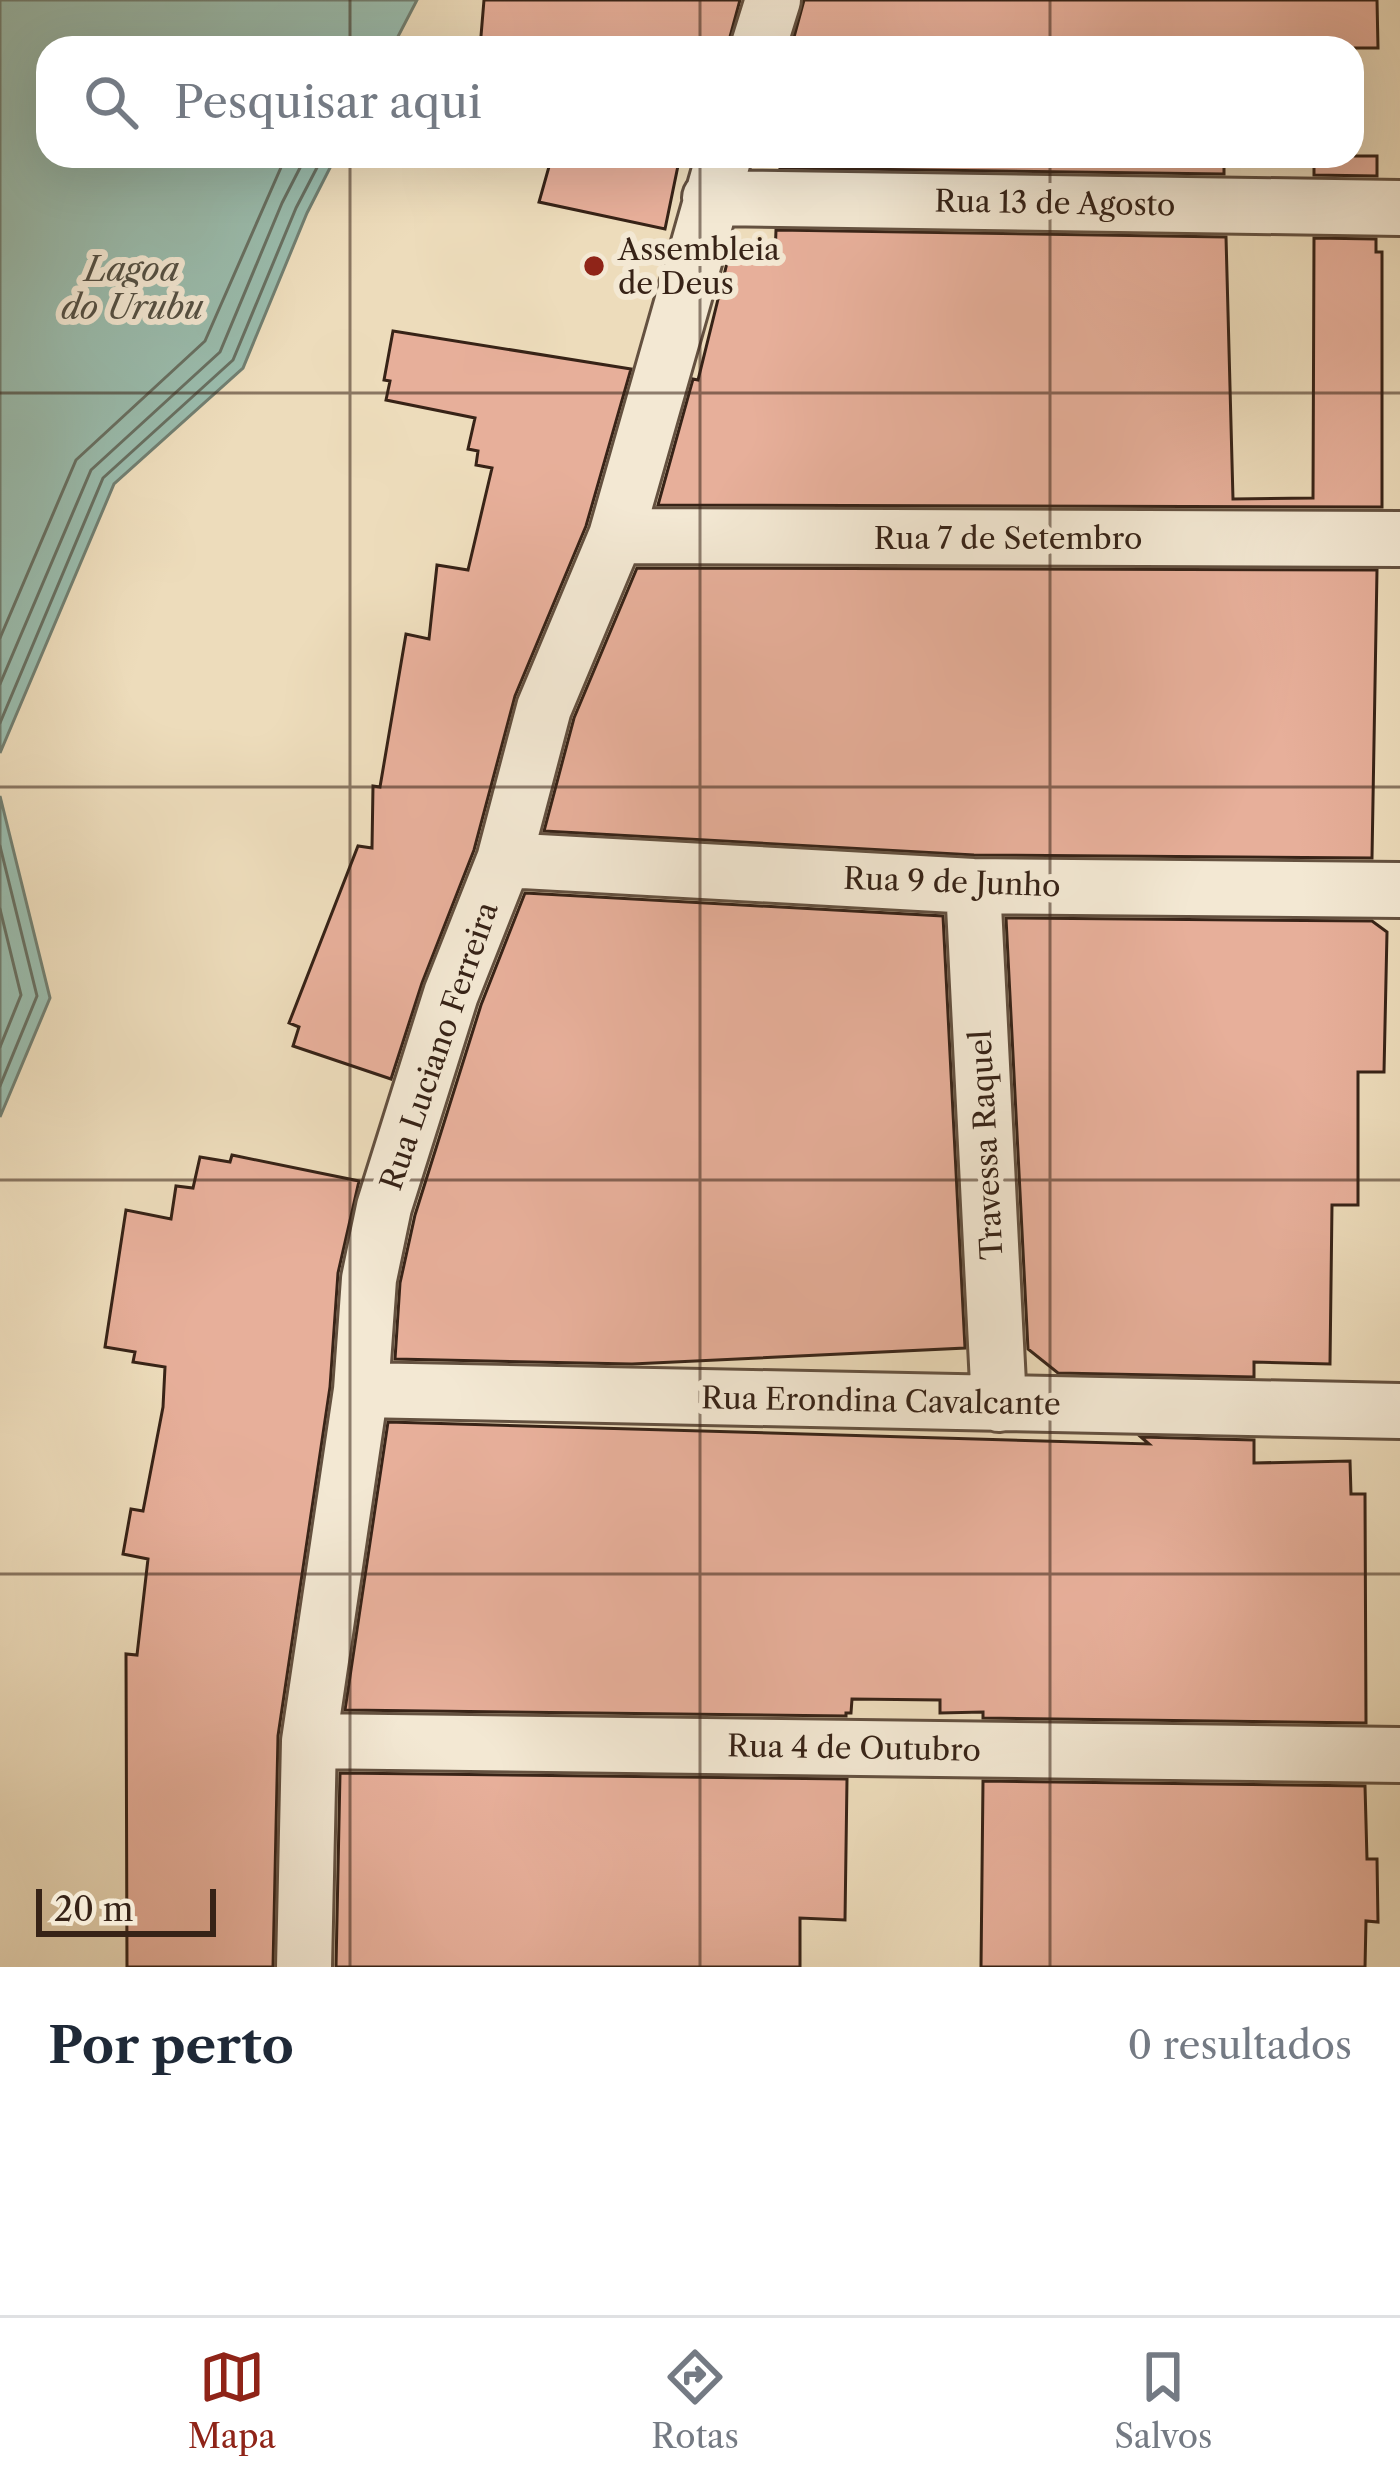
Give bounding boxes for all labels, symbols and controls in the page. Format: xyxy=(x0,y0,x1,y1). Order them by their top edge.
search box xyxy=(36,36,1364,168)
icon: search xyxy=(78,69,144,135)
text: Pesquisar aqui xyxy=(174,74,482,130)
street label: Rua 13 de Agosto xyxy=(934,182,1176,224)
place label: Assembleia de Deus xyxy=(617,231,780,302)
water label: Lagoa do Urubu xyxy=(61,249,204,328)
marker: Assembleia de Deus xyxy=(581,253,607,279)
street label: Rua 7 de Setembro xyxy=(874,520,1142,557)
street label: Rua 9 de Junho xyxy=(843,860,1061,904)
street label: Rua Luciano Ferreira xyxy=(372,897,506,1195)
street label: Travessa Raquel xyxy=(962,1029,1010,1261)
street label: Rua Erondina Cavalcante xyxy=(701,1379,1061,1423)
street label: Rua 4 de Outubro xyxy=(727,1727,981,1769)
scale bar xyxy=(36,1883,216,1936)
text: 20 m xyxy=(54,1889,133,1930)
text: Por perto xyxy=(48,2014,294,2076)
text: 0 resultados xyxy=(1128,2021,1352,2069)
tab: Mapa xyxy=(188,2344,276,2457)
tab: Rotas xyxy=(651,2344,739,2457)
tab: Salvos xyxy=(1114,2344,1212,2457)

